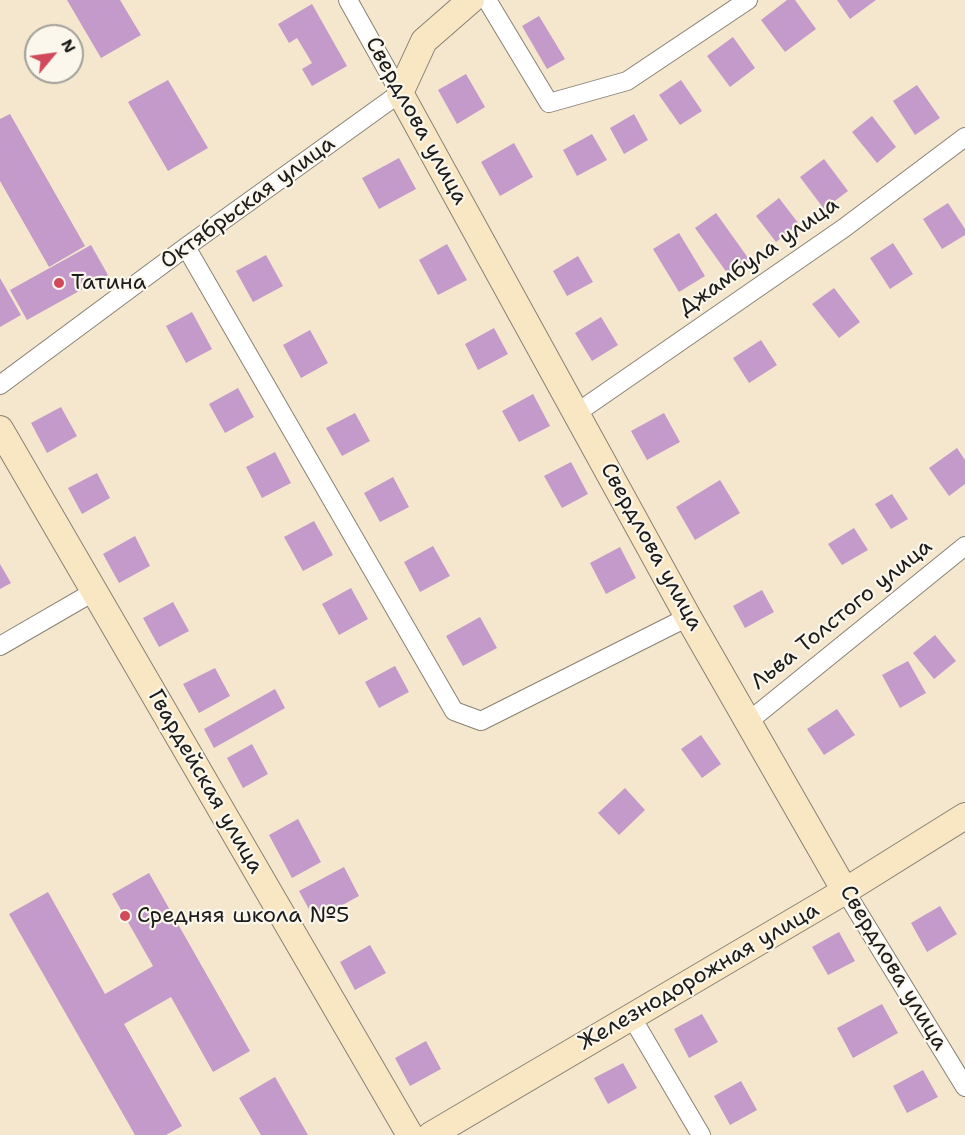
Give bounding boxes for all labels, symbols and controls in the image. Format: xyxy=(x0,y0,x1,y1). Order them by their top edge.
north arrow xyxy=(24,24,84,84)
street label: Свердлова улица xyxy=(359,32,473,210)
text: N xyxy=(56,35,81,57)
street label: Октябрьская улица xyxy=(156,131,340,275)
street label: Джамбула улица xyxy=(674,192,844,322)
place label: Татина xyxy=(71,270,146,296)
marker: Татина xyxy=(52,276,66,290)
street label: Свердлова улица xyxy=(594,458,708,636)
street label: Льва Толстого улица xyxy=(746,534,938,696)
street label: Гвардейская улица xyxy=(142,685,268,879)
street label: Свердлова улица xyxy=(833,881,953,1055)
street label: Железнодорожная улица xyxy=(574,897,824,1057)
place label: Средняя школа №5 xyxy=(137,903,350,929)
marker: Средняя школа №5 xyxy=(118,909,132,923)

